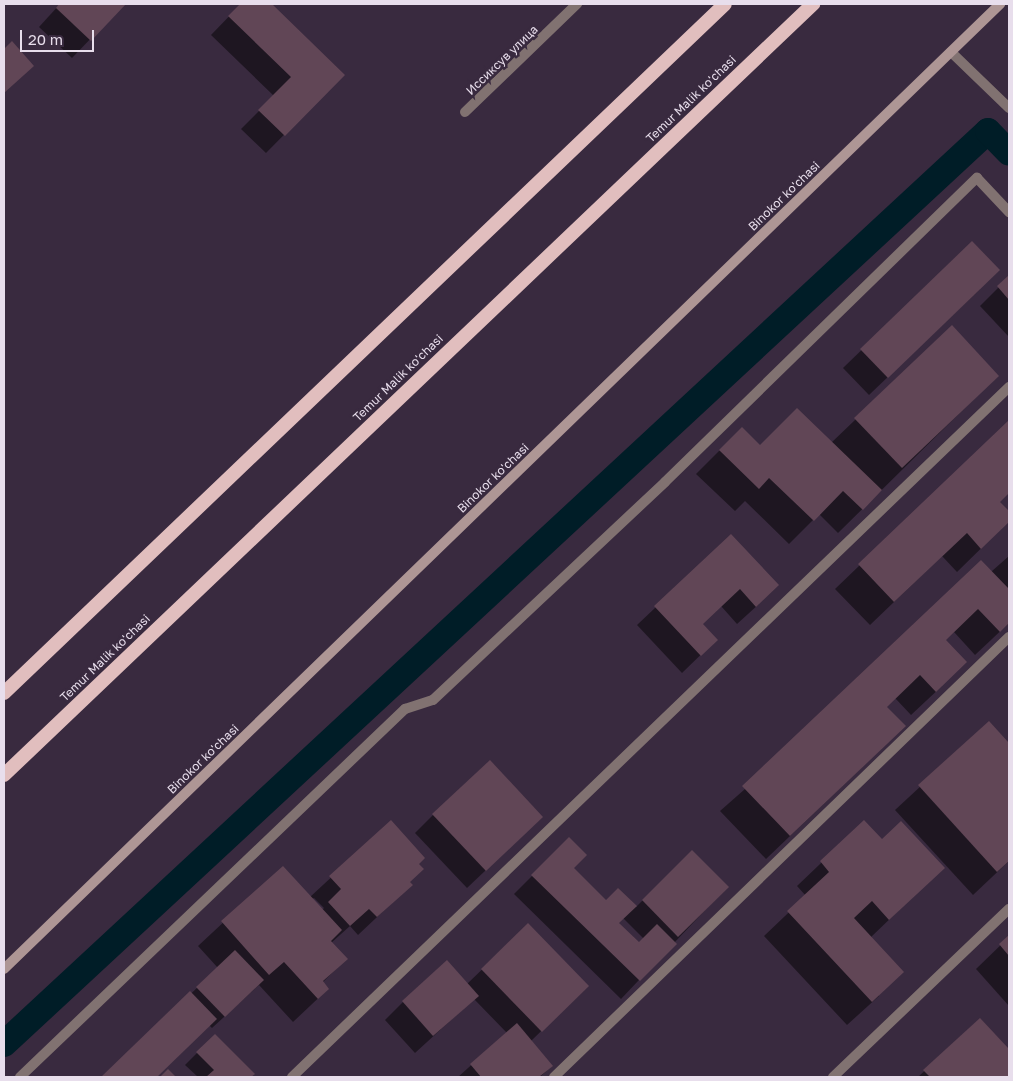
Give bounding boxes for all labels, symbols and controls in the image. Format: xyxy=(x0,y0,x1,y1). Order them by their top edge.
scale bar xyxy=(22,20,96,52)
street label: Иссиксув улица xyxy=(463,22,541,98)
text: 20 m xyxy=(28,30,63,48)
street label: Temur Malik ko'chasi xyxy=(643,52,739,146)
street label: Binokor ko'chasi xyxy=(745,158,823,234)
street label: Temur Malik ko'chasi xyxy=(350,331,446,425)
street label: Binokor ko'chasi xyxy=(454,440,532,516)
street label: Temur Malik ko'chasi xyxy=(57,611,153,705)
street label: Binokor ko'chasi xyxy=(164,721,242,797)

